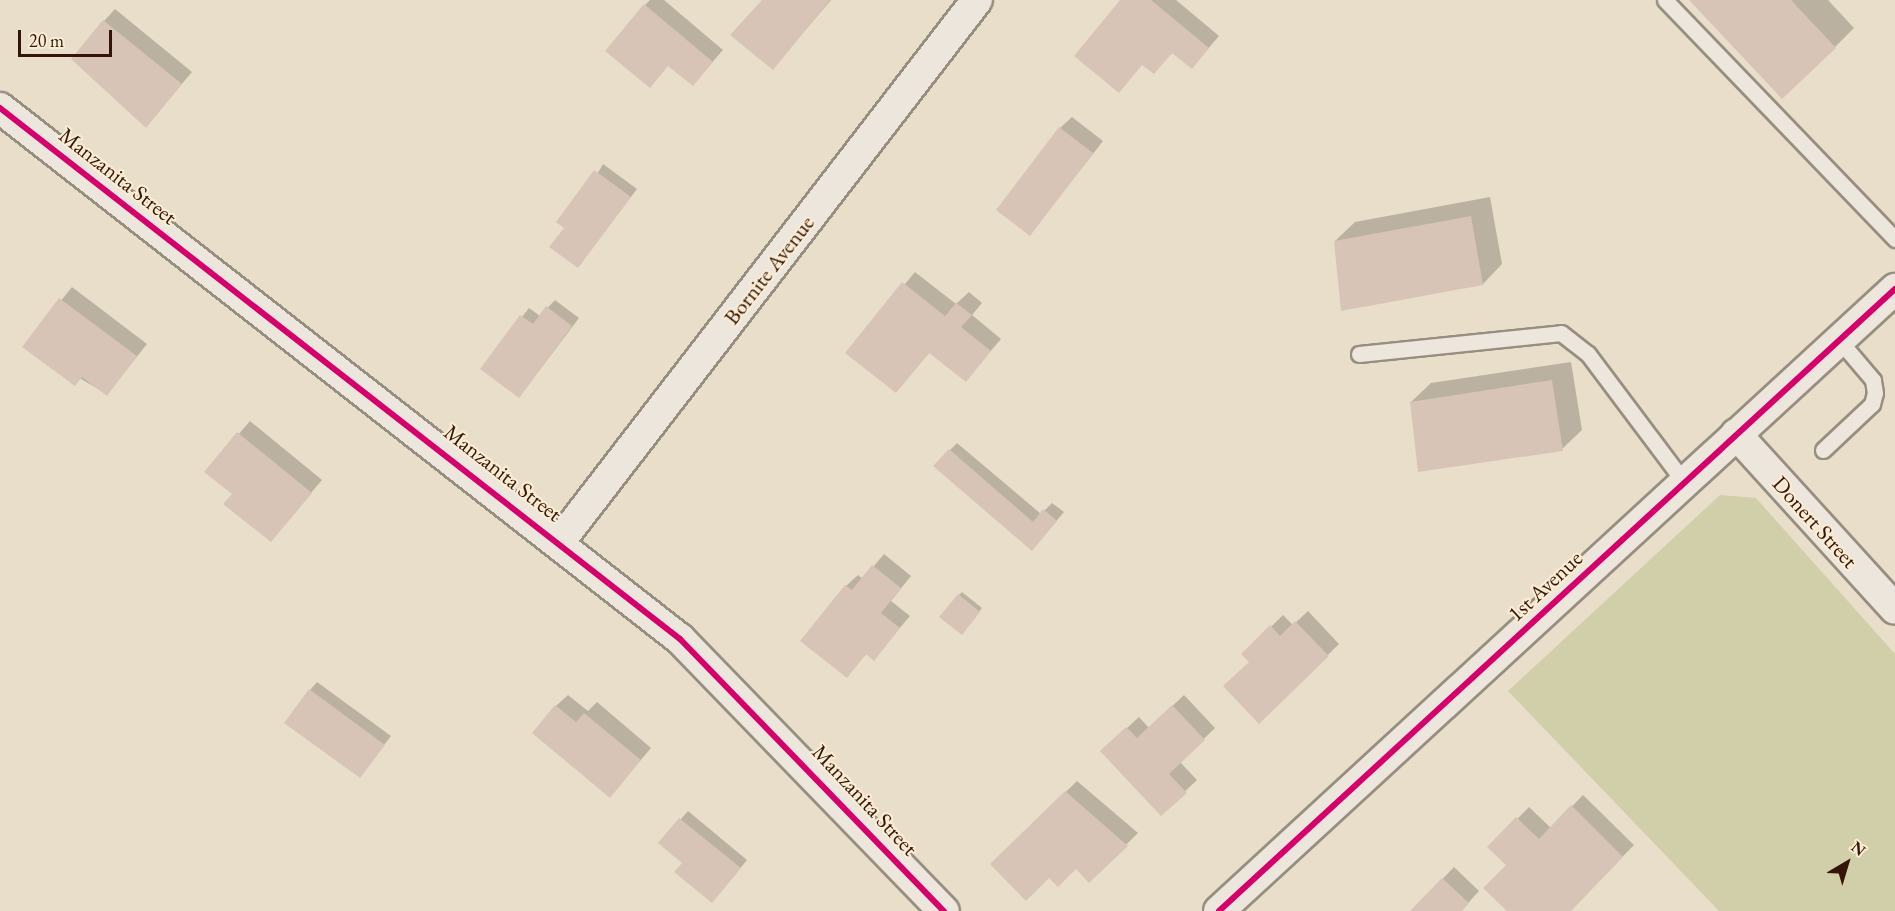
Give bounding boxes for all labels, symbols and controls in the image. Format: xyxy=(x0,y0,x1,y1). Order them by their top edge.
scale bar xyxy=(21,18,116,56)
text: 20 m xyxy=(29,29,64,52)
street label: Manzanita Street xyxy=(54,122,182,230)
street label: Bornite Avenue xyxy=(718,210,820,330)
street label: Manzanita Street xyxy=(439,419,567,527)
street label: Donert Street xyxy=(1767,471,1863,573)
street label: 1st Avenue xyxy=(1502,545,1588,627)
street label: Manzanita Street xyxy=(807,739,923,861)
north arrow xyxy=(1817,833,1877,893)
text: N xyxy=(1847,836,1870,861)

